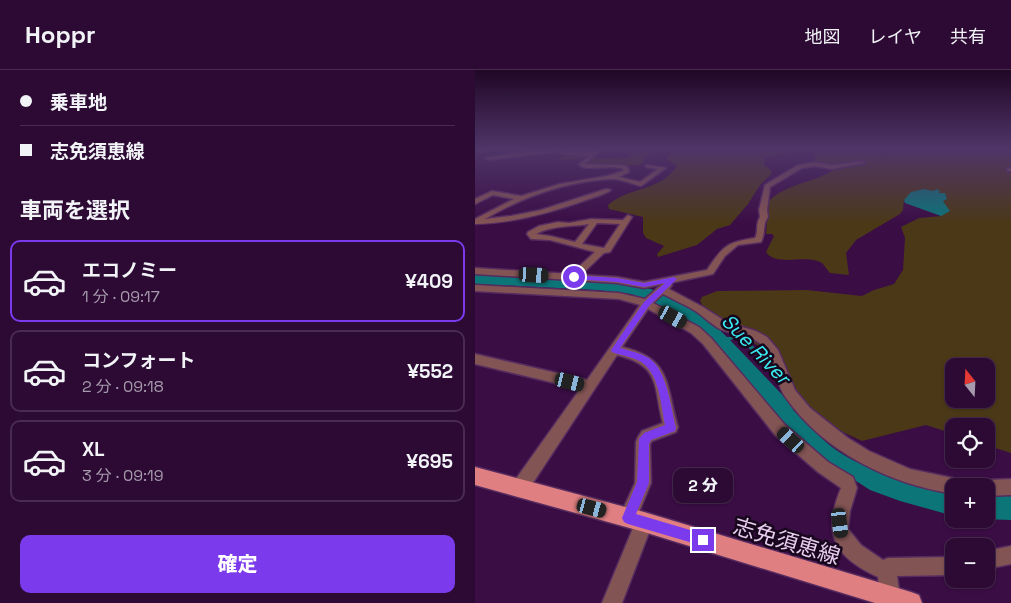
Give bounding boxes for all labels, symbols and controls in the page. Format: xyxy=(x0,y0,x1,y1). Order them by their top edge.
text: Hoppr xyxy=(25,19,96,50)
text: 地図 xyxy=(805,25,841,48)
text: レイヤ xyxy=(869,25,922,48)
text: 共有 xyxy=(950,25,986,48)
text: 乗車地 xyxy=(50,90,107,115)
text: 志免須恵線 xyxy=(50,139,145,164)
text: 車両を選択 xyxy=(20,196,130,224)
text: エコノミー xyxy=(82,258,177,283)
icon: car xyxy=(22,259,67,304)
route start xyxy=(563,266,585,288)
car xyxy=(518,267,549,283)
text: ¥409 xyxy=(405,269,453,294)
text: 1 分 · 09:17 xyxy=(82,286,160,307)
car xyxy=(656,303,689,331)
water label: Sue River xyxy=(716,308,798,392)
text: コンフォート xyxy=(82,348,195,373)
icon: car xyxy=(22,349,67,394)
north arrow xyxy=(945,358,995,408)
map controls xyxy=(945,358,995,588)
text: ¥552 xyxy=(407,359,453,384)
car xyxy=(553,371,586,393)
text: 2 分 · 09:18 xyxy=(82,376,164,397)
button: locate xyxy=(945,418,995,468)
car xyxy=(774,424,807,456)
text: XL xyxy=(82,437,105,462)
icon: car xyxy=(22,439,67,484)
text: ¥695 xyxy=(406,449,453,474)
text: 3 分 · 09:19 xyxy=(82,465,164,486)
callout: 2 分 xyxy=(673,468,733,502)
text: 2 分 xyxy=(688,475,718,496)
button: + xyxy=(945,478,995,528)
car xyxy=(575,497,608,519)
car xyxy=(830,507,849,539)
street label: 志免須恵線 xyxy=(730,512,844,570)
route end xyxy=(692,529,714,551)
button: 確定 xyxy=(20,535,455,593)
button: − xyxy=(945,538,995,588)

